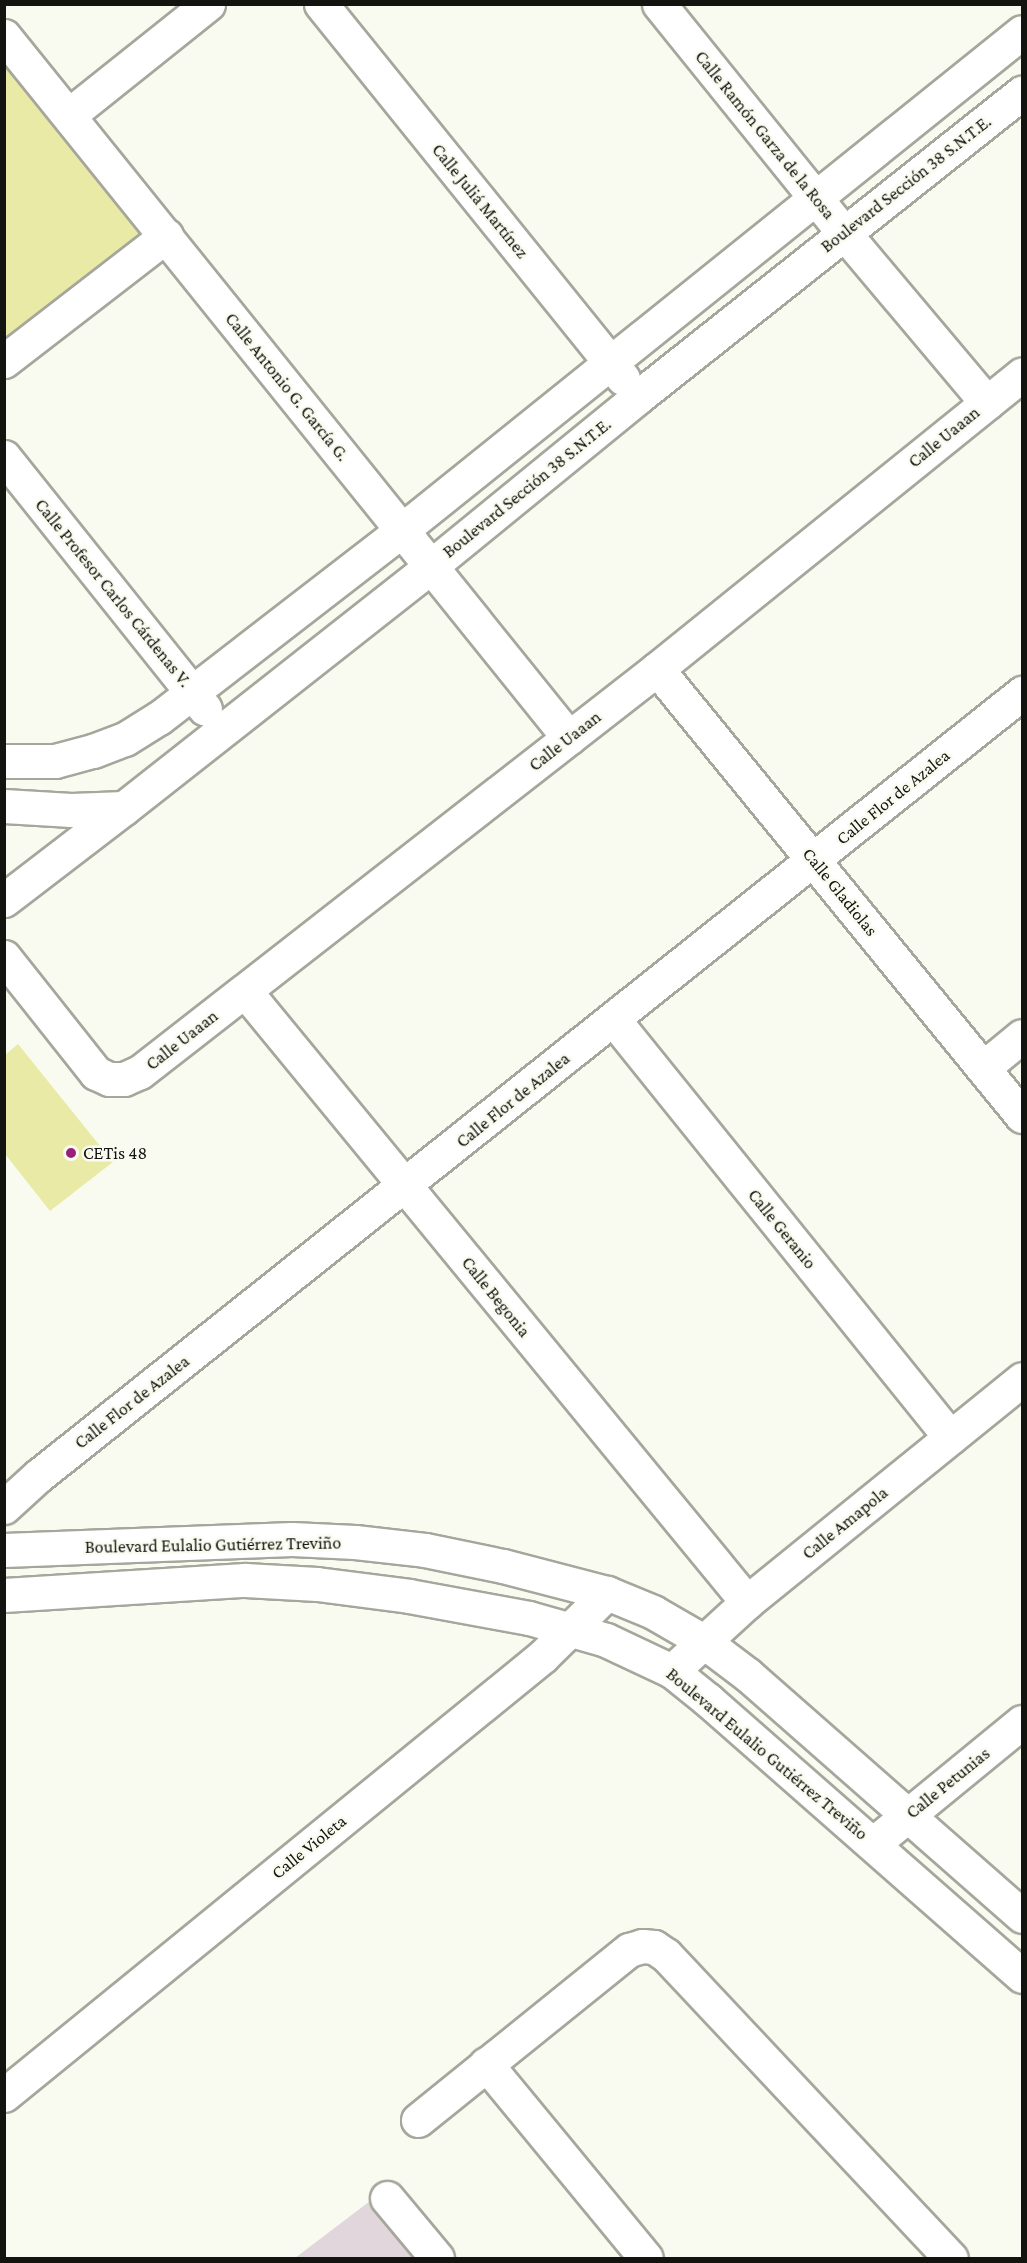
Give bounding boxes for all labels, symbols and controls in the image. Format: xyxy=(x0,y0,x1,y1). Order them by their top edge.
street label: Calle Ramón Garza de la Rosa xyxy=(690,46,840,224)
street label: Boulevard Sección 38 S.N.T.E. xyxy=(816,111,996,257)
street label: Calle Juliá Martínez xyxy=(427,139,533,263)
street label: Calle Antonio G. García G. xyxy=(220,308,354,466)
street label: Calle Uaaan xyxy=(904,402,984,472)
street label: Boulevard Sección 38 S.N.T.E. xyxy=(438,413,616,563)
street label: Calle Profesor Carlos Cárdenas V. xyxy=(30,494,196,692)
street label: Calle Uaaan xyxy=(525,706,605,776)
street label: Calle Flor de Azalea xyxy=(832,745,954,849)
street label: Calle Gladiolas xyxy=(798,844,882,940)
street label: Calle Uaaan xyxy=(142,1005,222,1075)
street label: Calle Flor de Azalea xyxy=(452,1048,574,1152)
place label: CETis 48 xyxy=(83,1142,147,1164)
marker: CETis 48 xyxy=(64,1146,78,1160)
street label: Calle Geranio xyxy=(743,1185,821,1273)
street label: Calle Begonia xyxy=(457,1252,535,1342)
street label: Calle Flor de Azalea xyxy=(70,1350,194,1454)
street label: Calle Amapola xyxy=(798,1482,892,1564)
street label: Boulevard Eulalio Gutiérrez Treviño xyxy=(85,1532,341,1558)
street label: Boulevard Eulalio Gutiérrez Treviño xyxy=(662,1663,872,1845)
street label: Calle Petunias xyxy=(902,1743,994,1823)
street label: Calle Violeta xyxy=(267,1810,351,1884)

